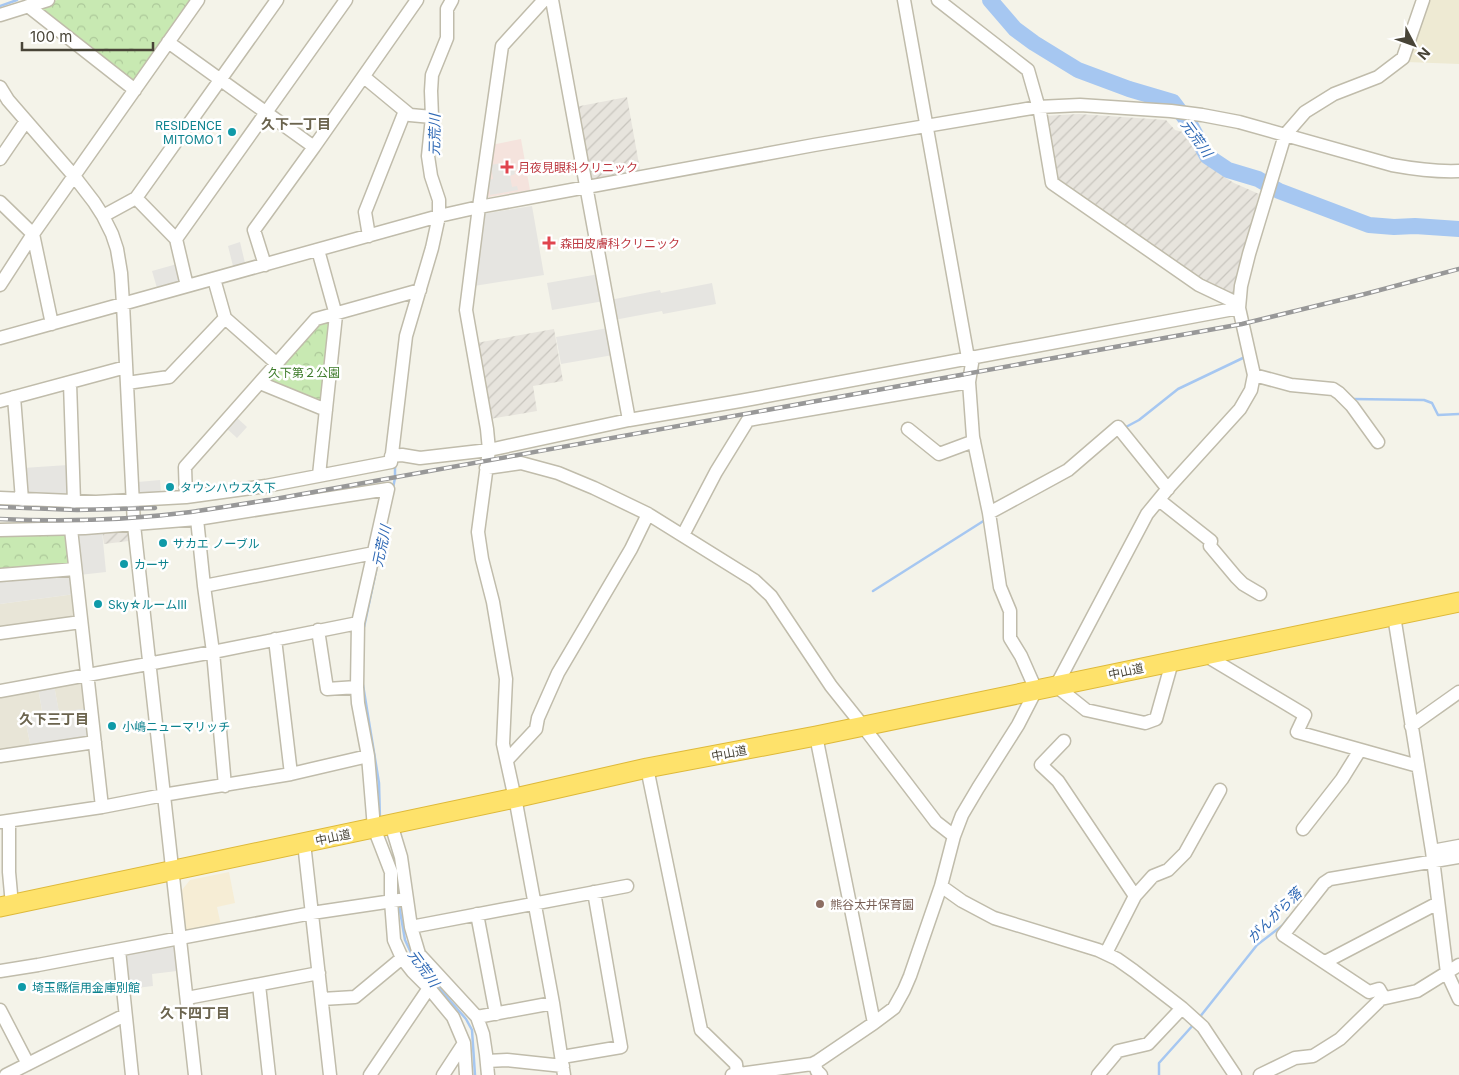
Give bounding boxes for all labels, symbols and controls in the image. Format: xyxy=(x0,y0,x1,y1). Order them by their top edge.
scale bar xyxy=(22,20,154,52)
north arrow xyxy=(1389,20,1439,70)
text: 100 m xyxy=(30,27,72,46)
text: N xyxy=(1414,44,1434,63)
water label: 元荒川 xyxy=(425,112,443,156)
district label: 久下一丁目 xyxy=(261,115,331,132)
water label: 元荒川 xyxy=(1178,116,1217,162)
place label: RESIDENCE MITOMO 1 xyxy=(155,118,222,147)
marker: RESIDENCE MITOMO 1 xyxy=(226,126,238,138)
marker: 月夜見眼科クリニック xyxy=(500,160,514,174)
place label: 月夜見眼科クリニック xyxy=(518,160,638,175)
marker: 森田皮膚科クリニック xyxy=(542,236,556,250)
place label: 森田皮膚科クリニック xyxy=(560,236,680,251)
park label: 久下第２公園 xyxy=(268,365,340,380)
place label: タウンハウス久下 xyxy=(180,480,276,495)
marker: タウンハウス久下 xyxy=(164,481,176,493)
water label: 元荒川 xyxy=(368,522,394,568)
place label: サカエ ノーブル xyxy=(173,536,260,551)
marker: サカエ ノーブル xyxy=(157,537,169,549)
place label: カーサ xyxy=(134,557,170,572)
marker: カーサ xyxy=(118,558,130,570)
place label: Sky☆ルームⅢ xyxy=(108,597,187,612)
marker: Sky☆ルームⅢ xyxy=(92,598,104,610)
street label: 中山道 xyxy=(1107,660,1145,682)
district label: 久下三丁目 xyxy=(19,710,89,727)
place label: 小嶋ニューマリッチ xyxy=(122,719,230,734)
marker: 小嶋ニューマリッチ xyxy=(106,720,118,732)
street label: 中山道 xyxy=(710,742,748,764)
street label: 中山道 xyxy=(314,826,352,848)
water label: がんがら落 xyxy=(1243,883,1306,946)
place label: 熊谷太井保育園 xyxy=(830,897,914,912)
marker: 熊谷太井保育園 xyxy=(814,898,826,910)
water label: 元荒川 xyxy=(405,946,444,992)
place label: 埼玉縣信用金庫別館 xyxy=(32,980,140,995)
marker: 埼玉縣信用金庫別館 xyxy=(16,981,28,993)
district label: 久下四丁目 xyxy=(160,1004,230,1021)

